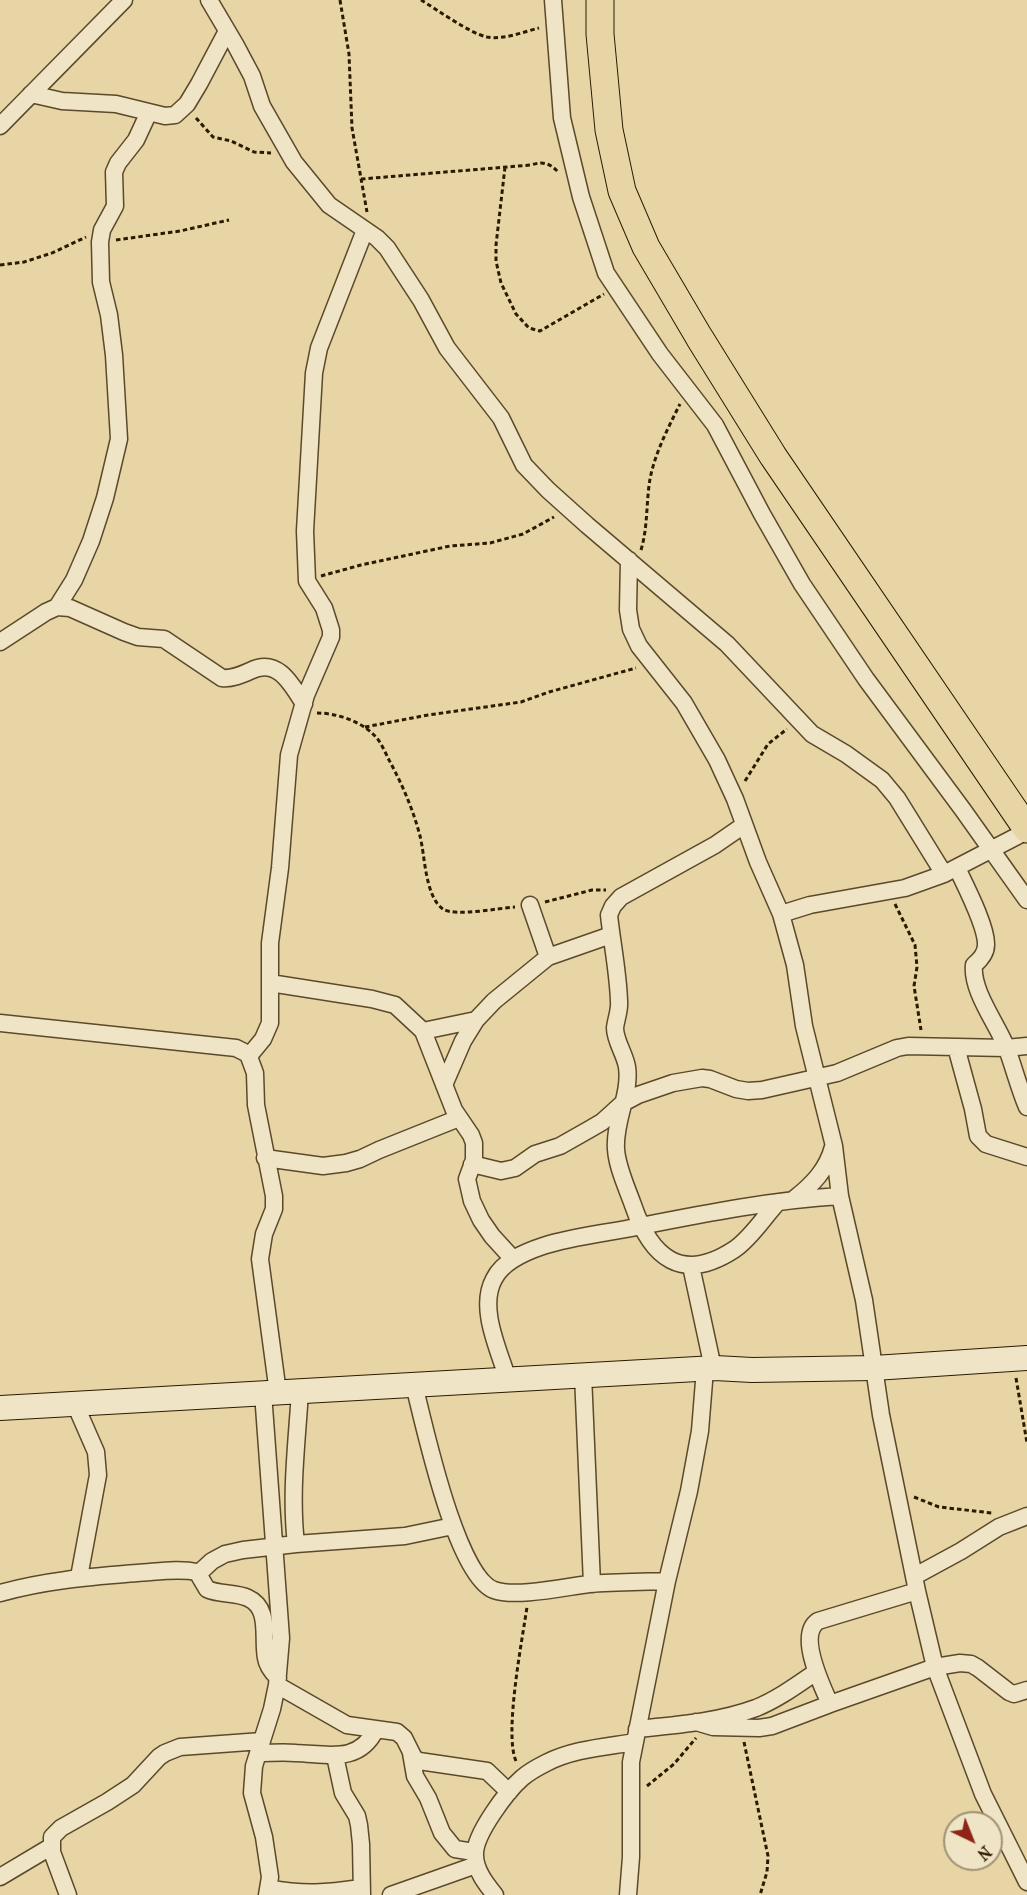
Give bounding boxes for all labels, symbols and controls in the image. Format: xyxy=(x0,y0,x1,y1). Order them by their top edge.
north arrow xyxy=(943,1811,1003,1871)
text: N xyxy=(973,1842,995,1864)

